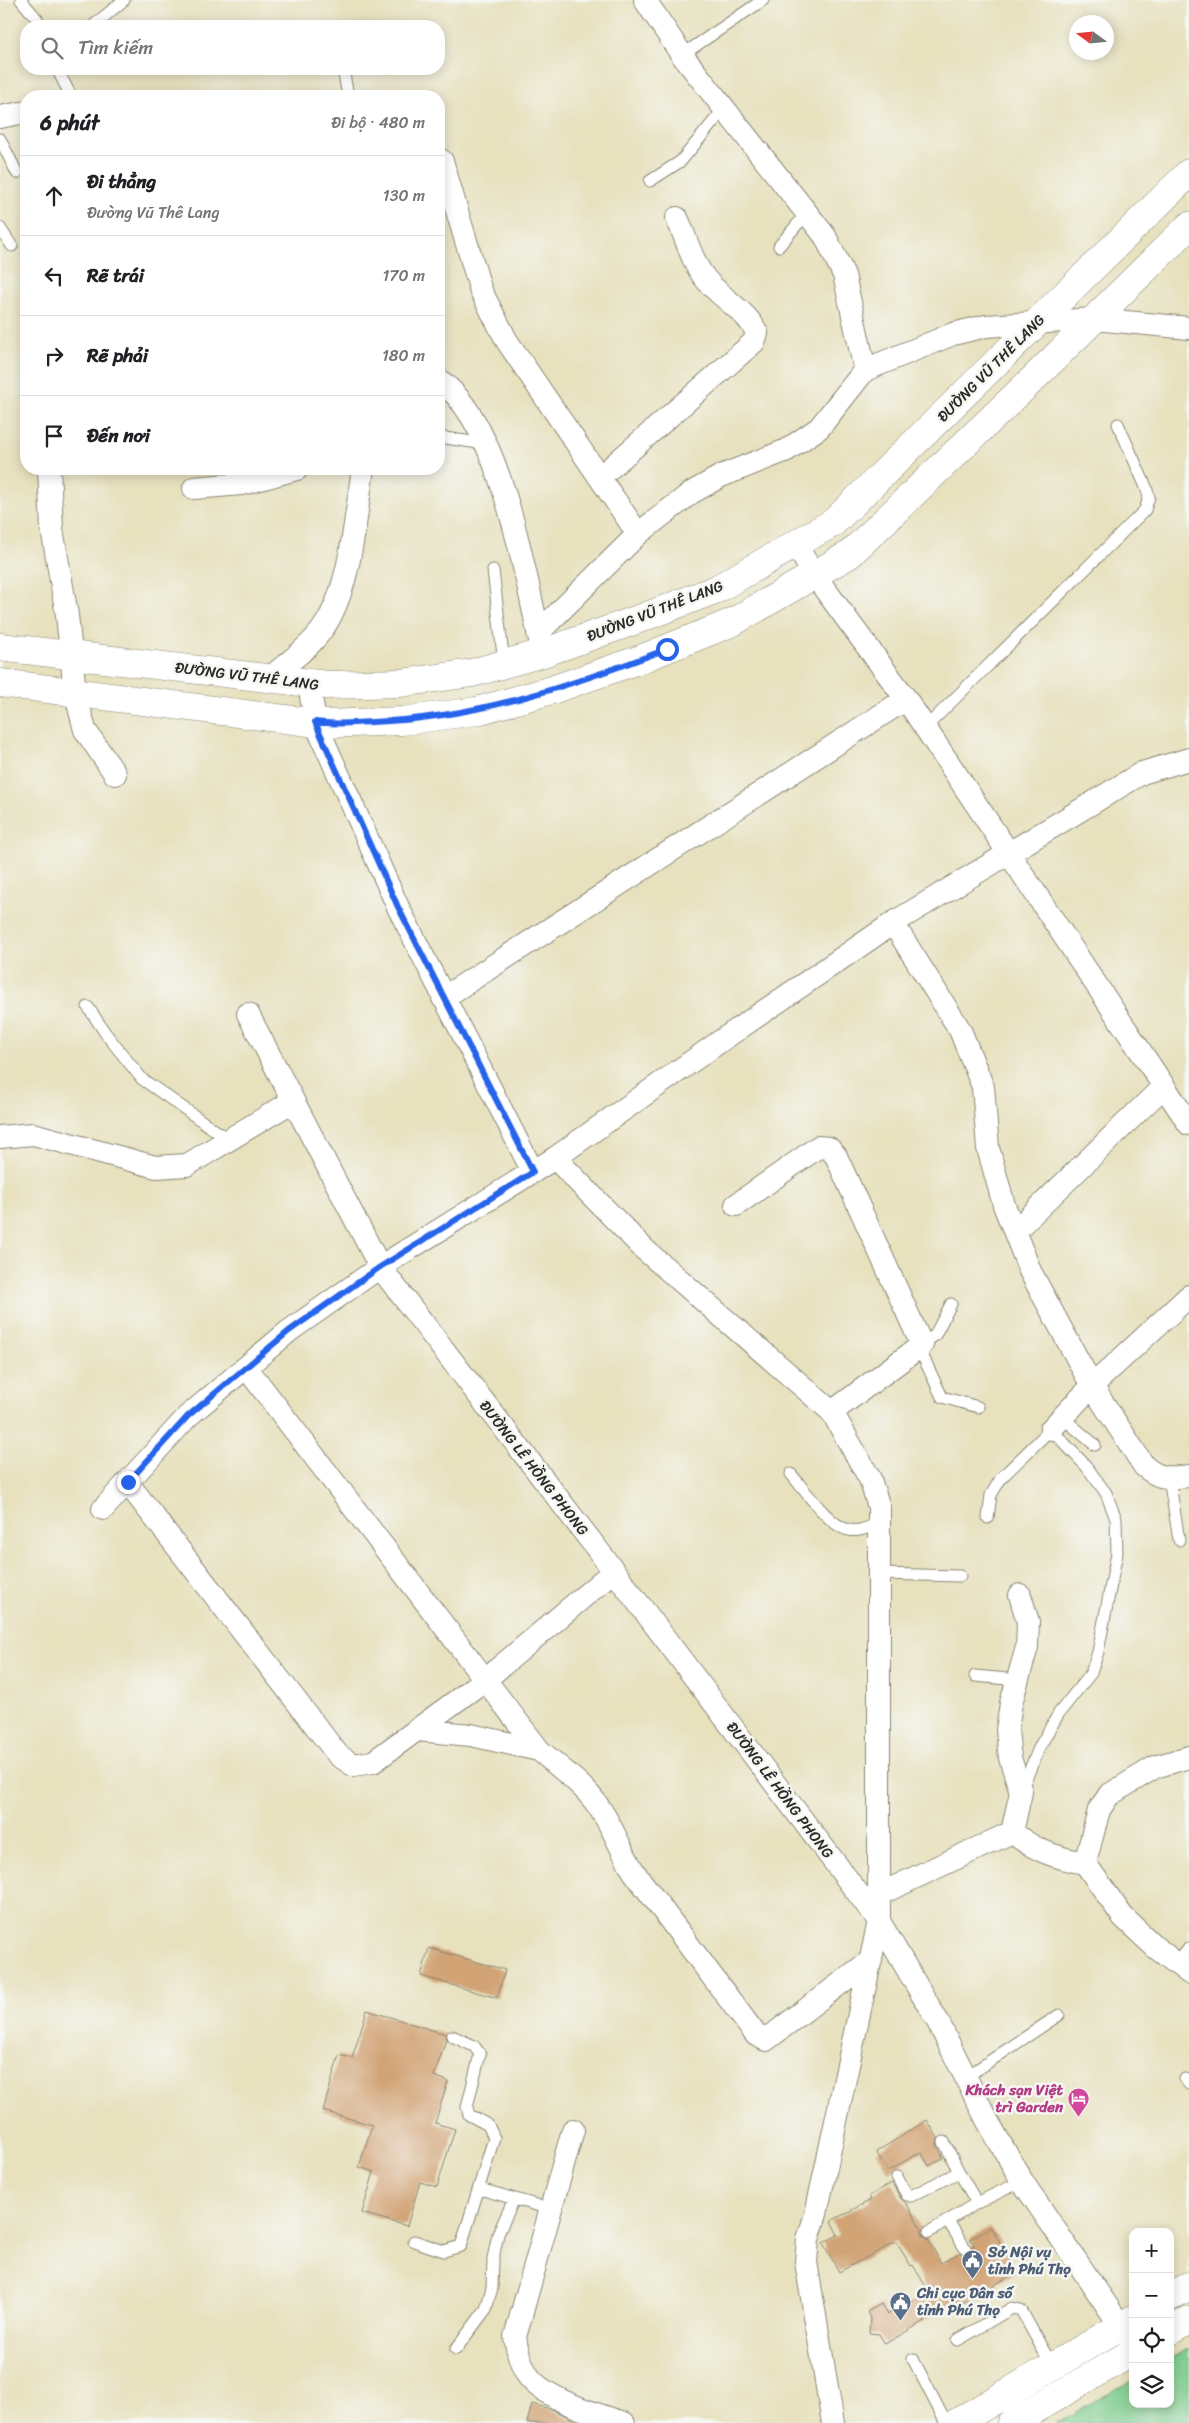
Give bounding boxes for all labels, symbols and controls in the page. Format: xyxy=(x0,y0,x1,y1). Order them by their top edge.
north arrow xyxy=(1069,15,1114,60)
search box xyxy=(20,20,445,75)
text: Tìm kiếm xyxy=(78,31,153,64)
icon: search xyxy=(38,34,66,62)
text: 6 phút xyxy=(40,104,99,142)
text: Đi bộ · 480 m xyxy=(331,108,425,137)
text: Đi thẳng xyxy=(87,165,156,198)
text: 130 m xyxy=(383,181,425,210)
icon: ahead xyxy=(40,182,68,210)
text: Đường Vũ Thê Lang xyxy=(87,198,220,227)
text: Rẽ trái xyxy=(87,259,144,292)
text: 170 m xyxy=(382,261,425,290)
icon: left xyxy=(40,262,68,290)
street label: ĐƯỜNG VŨ THÊ LANG xyxy=(931,308,1051,428)
text: Rẽ phải xyxy=(87,339,148,372)
text: 180 m xyxy=(382,341,425,370)
icon: right xyxy=(40,342,68,370)
text: Đến nơi xyxy=(87,419,150,452)
icon: arrive xyxy=(40,422,68,450)
street label: ĐƯỜNG VŨ THÊ LANG xyxy=(583,573,727,649)
route start xyxy=(656,638,679,661)
street label: ĐƯỜNG VŨ THÊ LANG xyxy=(174,654,320,698)
street label: ĐƯỜNG LÊ HỒNG PHONG xyxy=(473,1395,595,1541)
route end xyxy=(117,1471,140,1494)
street label: ĐƯỜNG LÊ HỒNG PHONG xyxy=(720,1716,840,1864)
place label: Khách sạn Việt trì Garden xyxy=(965,2077,1064,2120)
hotel icon: Khách sạn Việt trì Garden xyxy=(1067,2087,1091,2118)
map controls xyxy=(1129,2228,1174,2408)
button: + xyxy=(1129,2228,1174,2273)
place label: Sở Nội vụ tỉnh Phú Thọ xyxy=(987,2239,1071,2282)
public building icon: Sở Nội vụ tỉnh Phú Thọ xyxy=(960,2249,984,2280)
button: − xyxy=(1129,2273,1174,2318)
place label: Chi cục Dân số tỉnh Phú Thọ xyxy=(916,2280,1015,2323)
public building icon: Chi cục Dân số tỉnh Phú Thọ xyxy=(889,2290,913,2321)
button: locate xyxy=(1129,2318,1174,2363)
button: layers xyxy=(1129,2363,1174,2408)

